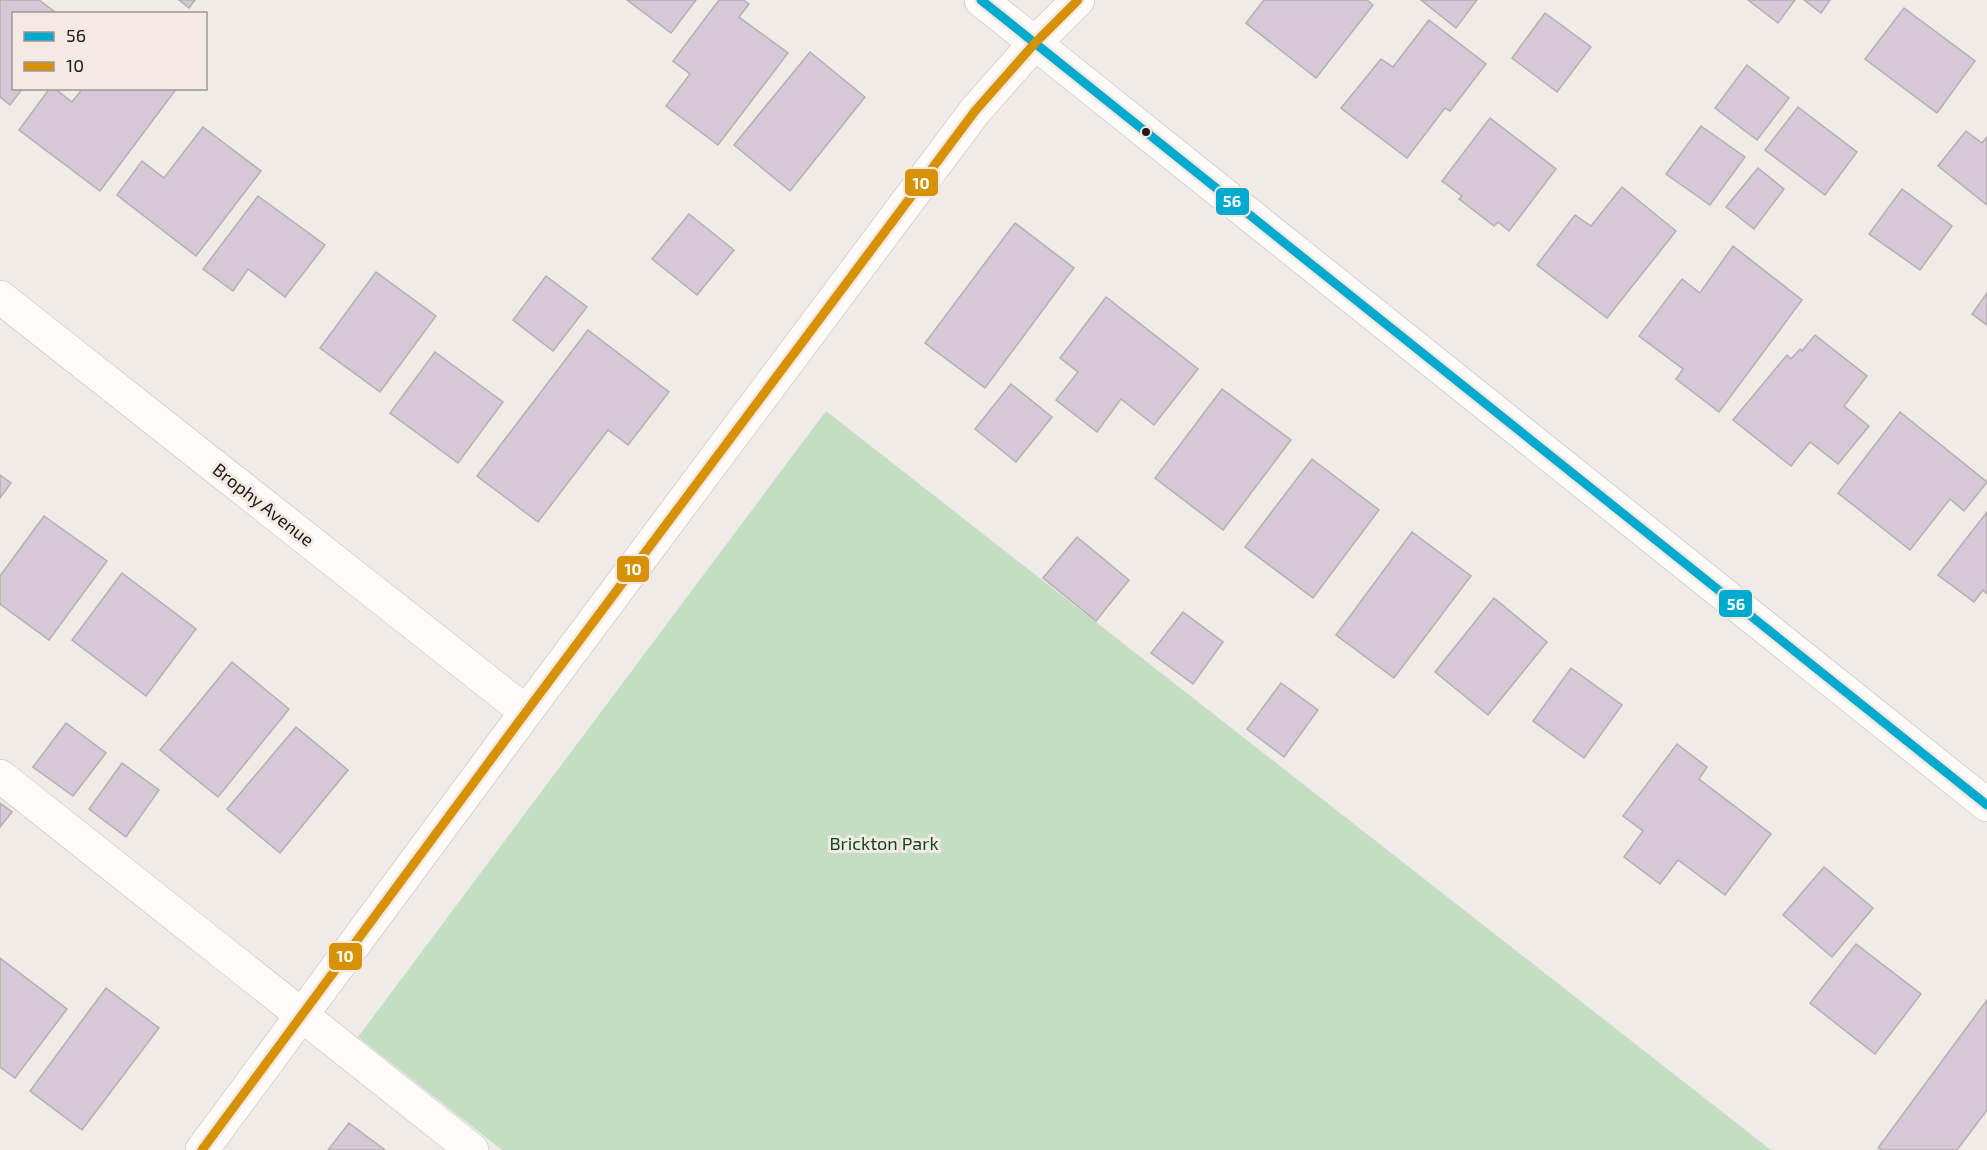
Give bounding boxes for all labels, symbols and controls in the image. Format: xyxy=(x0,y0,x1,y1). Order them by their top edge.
legend xyxy=(12,12,207,90)
text: 56 xyxy=(66,24,86,46)
text: 10 xyxy=(66,54,84,76)
unlabelled marker xyxy=(1140,126,1152,138)
line badge: 10 xyxy=(904,168,939,197)
text: 10 xyxy=(912,173,930,192)
line badge: 56 xyxy=(1215,187,1250,216)
text: 56 xyxy=(1223,191,1241,210)
street label: Brophy Avenue xyxy=(209,458,319,551)
line badge: 10 xyxy=(616,555,650,583)
text: 10 xyxy=(624,559,642,578)
line badge: 56 xyxy=(1718,589,1753,618)
text: 56 xyxy=(1727,594,1745,613)
park label: Brickton Park xyxy=(829,832,939,854)
line badge: 10 xyxy=(328,942,363,971)
text: 10 xyxy=(336,946,354,965)

